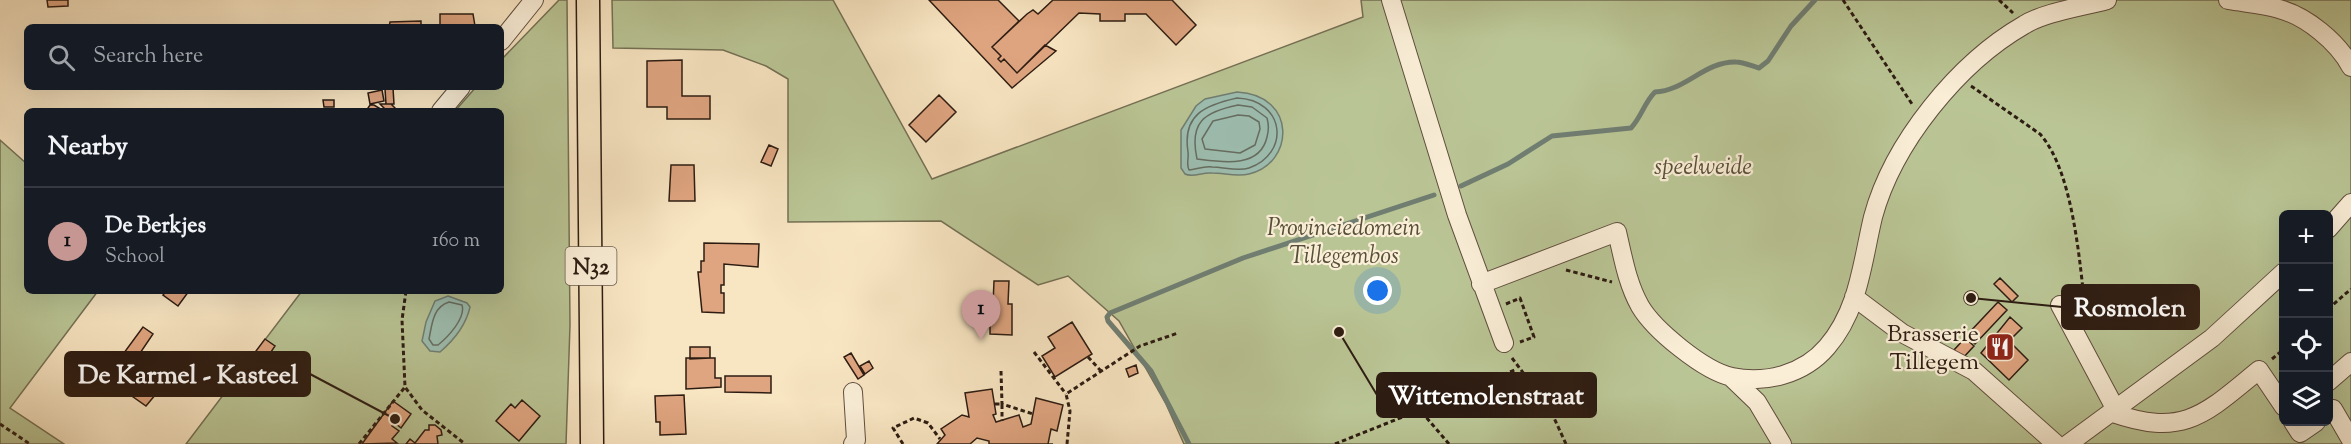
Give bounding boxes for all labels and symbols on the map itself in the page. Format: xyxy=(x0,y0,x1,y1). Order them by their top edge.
park label: speelweide xyxy=(1654,151,1752,185)
park label: Provinciedomein Tillegembos xyxy=(1267,212,1421,274)
road number: N32 xyxy=(566,247,616,285)
your location xyxy=(1363,276,1392,305)
callout: Rosmolen xyxy=(2062,285,2199,329)
pin: 1 xyxy=(962,290,1000,340)
text: Rosmolen xyxy=(2074,291,2187,328)
place label: Brasserie Tillegem xyxy=(1887,318,1979,380)
restaurant icon: Brasserie Tillegem xyxy=(1984,331,2016,363)
callout: De Karmel - Kasteel xyxy=(65,352,310,396)
text: De Karmel - Kasteel xyxy=(78,358,299,395)
callout: Wittemolenstraat xyxy=(1377,373,1596,417)
text: Wittemolenstraat xyxy=(1388,379,1584,416)

